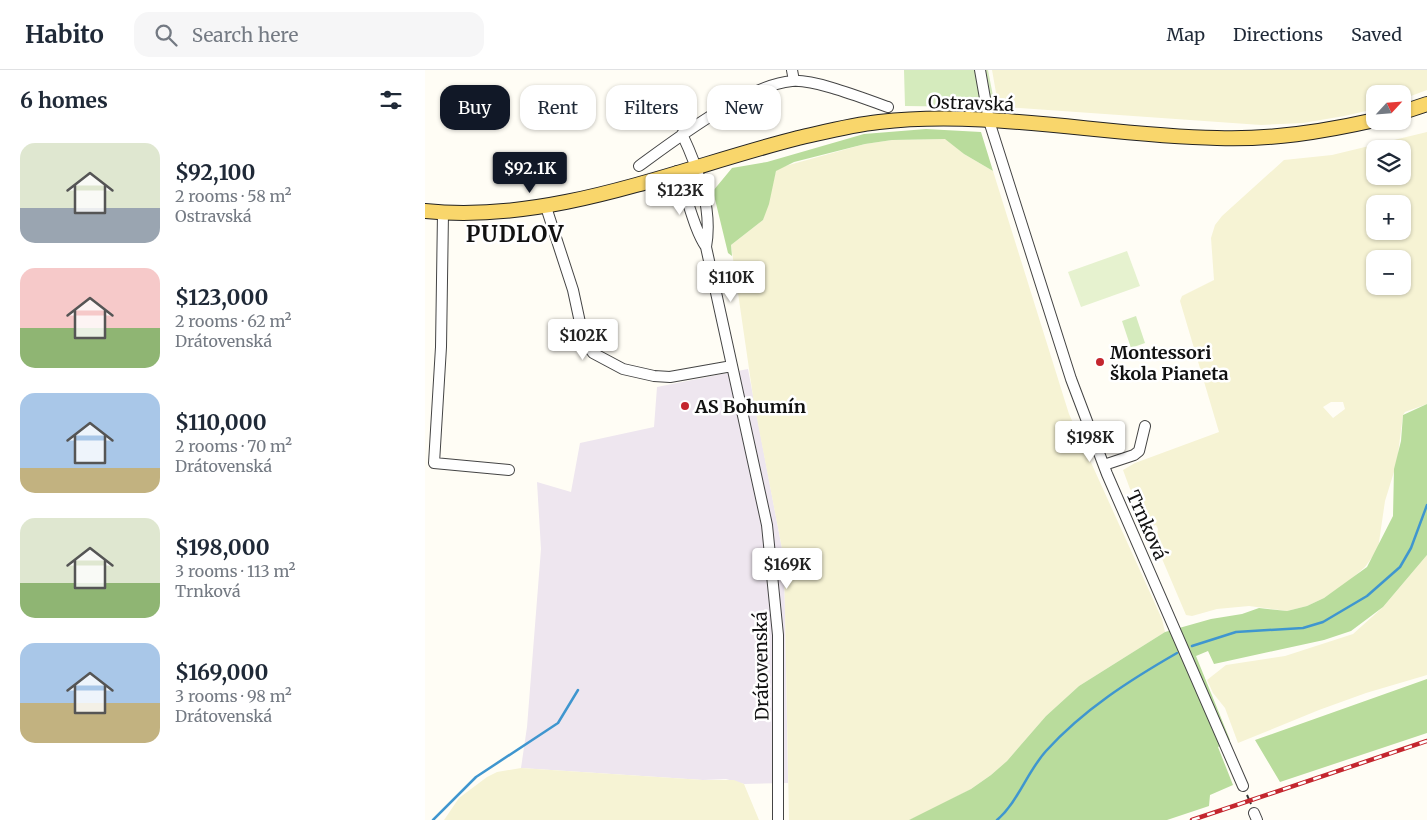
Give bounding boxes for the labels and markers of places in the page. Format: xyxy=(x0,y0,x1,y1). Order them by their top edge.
pin: $92.1K xyxy=(489,152,571,194)
pin: $123K xyxy=(645,174,715,216)
pin: $110K xyxy=(696,260,766,303)
pin: $102K xyxy=(548,318,618,361)
place label: Montessori škola Pianeta xyxy=(1110,341,1229,385)
marker: Montessori škola Pianeta xyxy=(1094,356,1106,368)
place label: AS Bohumín xyxy=(694,395,806,418)
marker: AS Bohumín xyxy=(679,400,691,412)
pin: $198K xyxy=(1055,420,1125,463)
pin: $169K xyxy=(752,548,822,590)

